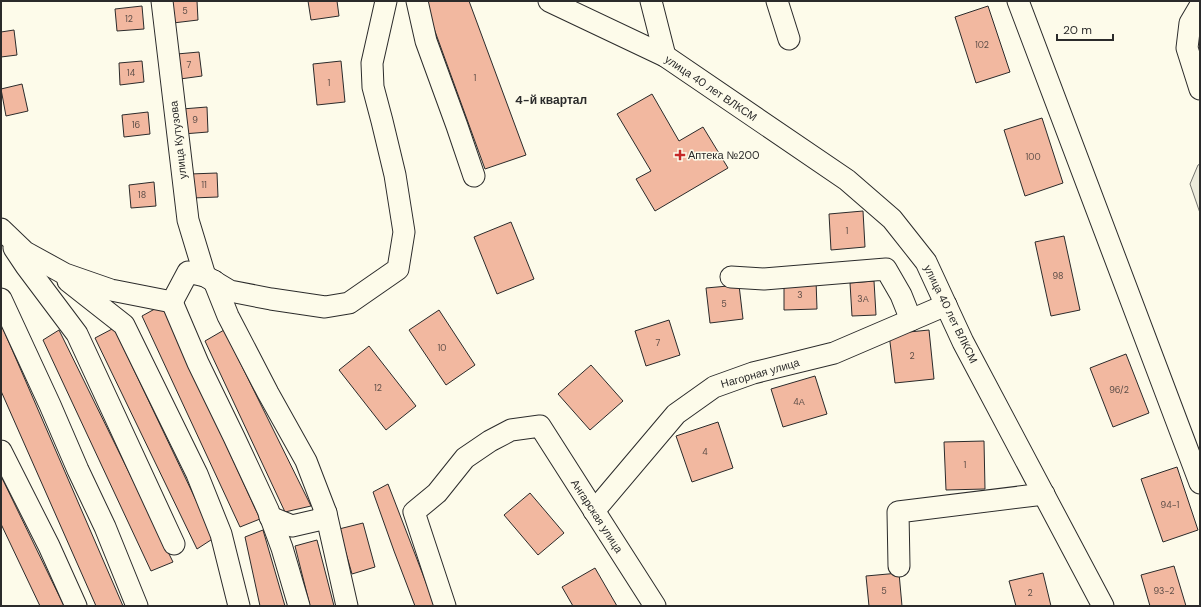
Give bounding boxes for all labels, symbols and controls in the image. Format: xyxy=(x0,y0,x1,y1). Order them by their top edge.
house number: 5 xyxy=(182,5,188,17)
house number: 12 xyxy=(125,13,133,25)
scale bar xyxy=(1057,16,1113,42)
text: 20 m xyxy=(1063,22,1092,38)
house number: 102 xyxy=(975,39,989,51)
street label: улица 40 лет ВЛКСМ xyxy=(662,52,760,124)
house number: 7 xyxy=(187,59,192,71)
house number: 14 xyxy=(127,67,136,79)
house number: 1 xyxy=(474,72,477,84)
house number: 1 xyxy=(328,77,331,89)
district label: 4-й квартал xyxy=(515,92,587,108)
street label: улица Кутузова xyxy=(166,99,190,180)
house number: 9 xyxy=(192,114,198,126)
house number: 16 xyxy=(132,119,141,131)
place label: Аптека №200 xyxy=(688,148,760,162)
marker: Аптека №200 xyxy=(675,150,685,160)
house number: 100 xyxy=(1025,151,1041,163)
house number: 11 xyxy=(201,179,207,191)
house number: 18 xyxy=(138,189,146,201)
house number: 1 xyxy=(846,225,849,237)
street label: улица 40 лет ВЛКСМ xyxy=(921,262,981,366)
house number: 98 xyxy=(1053,270,1063,282)
house number: 3 xyxy=(797,289,803,301)
house number: 3А xyxy=(857,293,869,305)
house number: 5 xyxy=(721,298,727,310)
house number: 7 xyxy=(656,337,661,349)
house number: 10 xyxy=(438,342,446,354)
house number: 2 xyxy=(909,350,915,362)
street label: Нагорная улица xyxy=(719,355,802,391)
house number: 12 xyxy=(374,382,382,394)
house number: 96/2 xyxy=(1109,384,1129,396)
house number: 4А xyxy=(793,396,805,408)
house number: 4 xyxy=(702,446,708,458)
house number: 1 xyxy=(964,459,967,471)
street label: Ангарская улица xyxy=(568,476,627,556)
house number: 94-1 xyxy=(1161,499,1180,511)
house number: 5 xyxy=(881,585,887,597)
house number: 93-2 xyxy=(1154,585,1174,597)
house number: 2 xyxy=(1027,587,1033,599)

